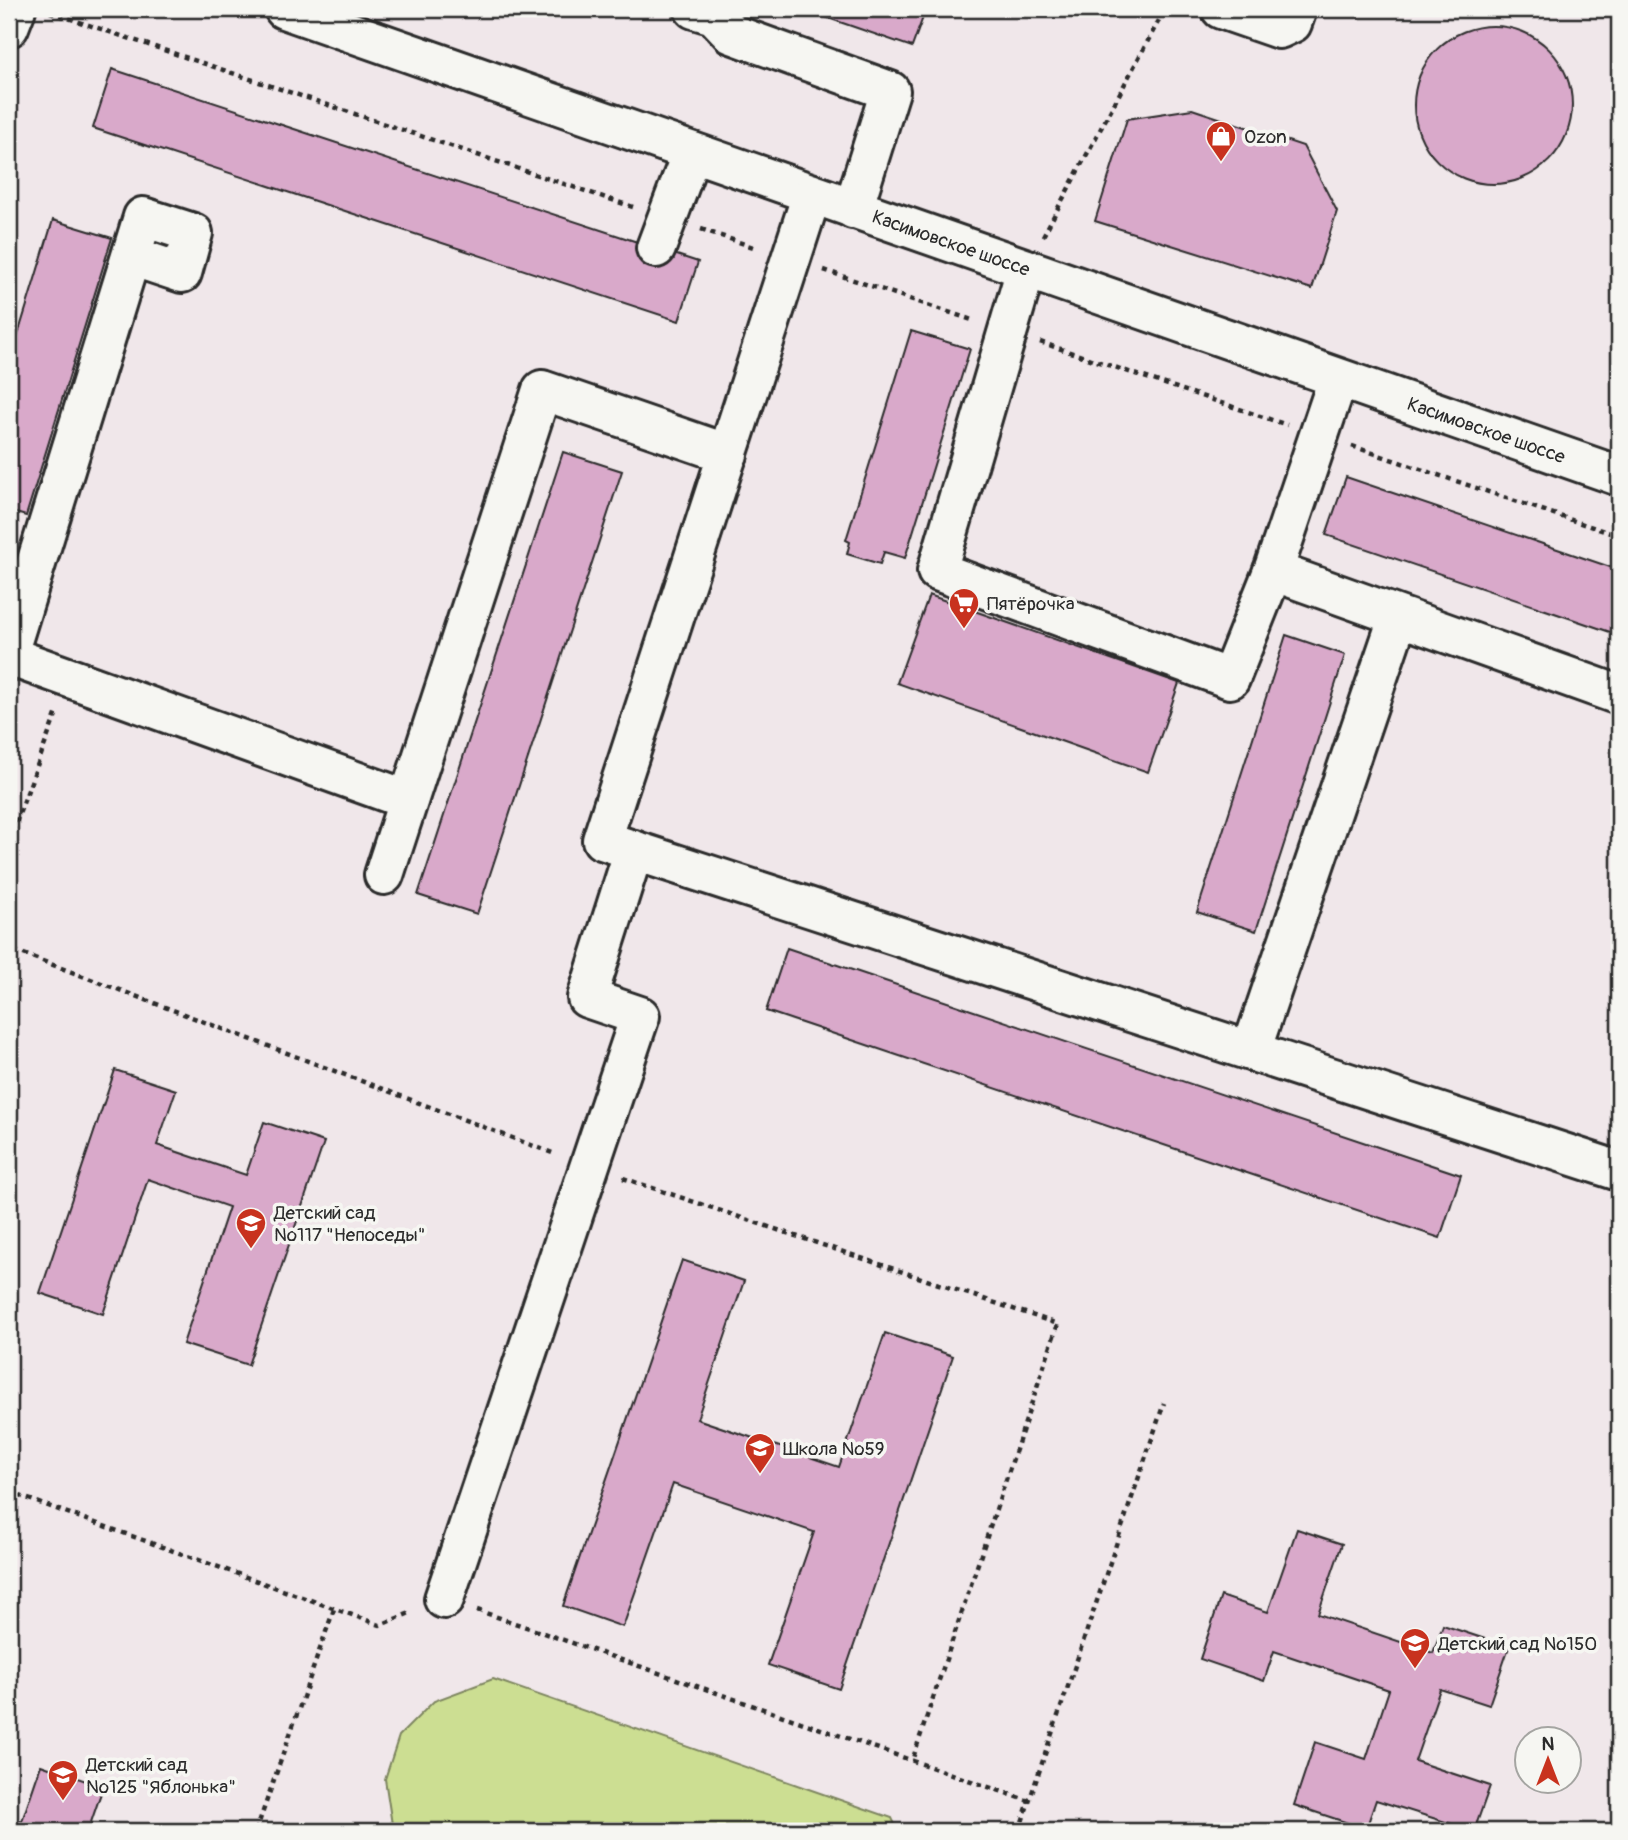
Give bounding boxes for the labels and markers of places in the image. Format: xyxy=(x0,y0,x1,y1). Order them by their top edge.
shop icon: Ozon xyxy=(1204,119,1238,163)
place label: Ozon xyxy=(1244,125,1287,149)
supermarket icon: Пятёрочка xyxy=(947,586,981,630)
place label: Пятёрочка xyxy=(987,592,1075,616)
place label: Детский сад №117 "Непоседы" xyxy=(273,1201,425,1247)
school or university icon: Детский сад №117 "Непоседы" xyxy=(234,1206,268,1250)
school or university icon: Школа №59 xyxy=(743,1431,777,1475)
place label: Школа №59 xyxy=(783,1437,885,1461)
school or university icon: Детский сад №150 xyxy=(1398,1626,1432,1670)
place label: Детский сад №150 xyxy=(1437,1632,1597,1656)
place label: Детский сад №125 "Яблонька" xyxy=(85,1753,236,1799)
school or university icon: Детский сад №125 "Яблонька" xyxy=(46,1758,80,1802)

